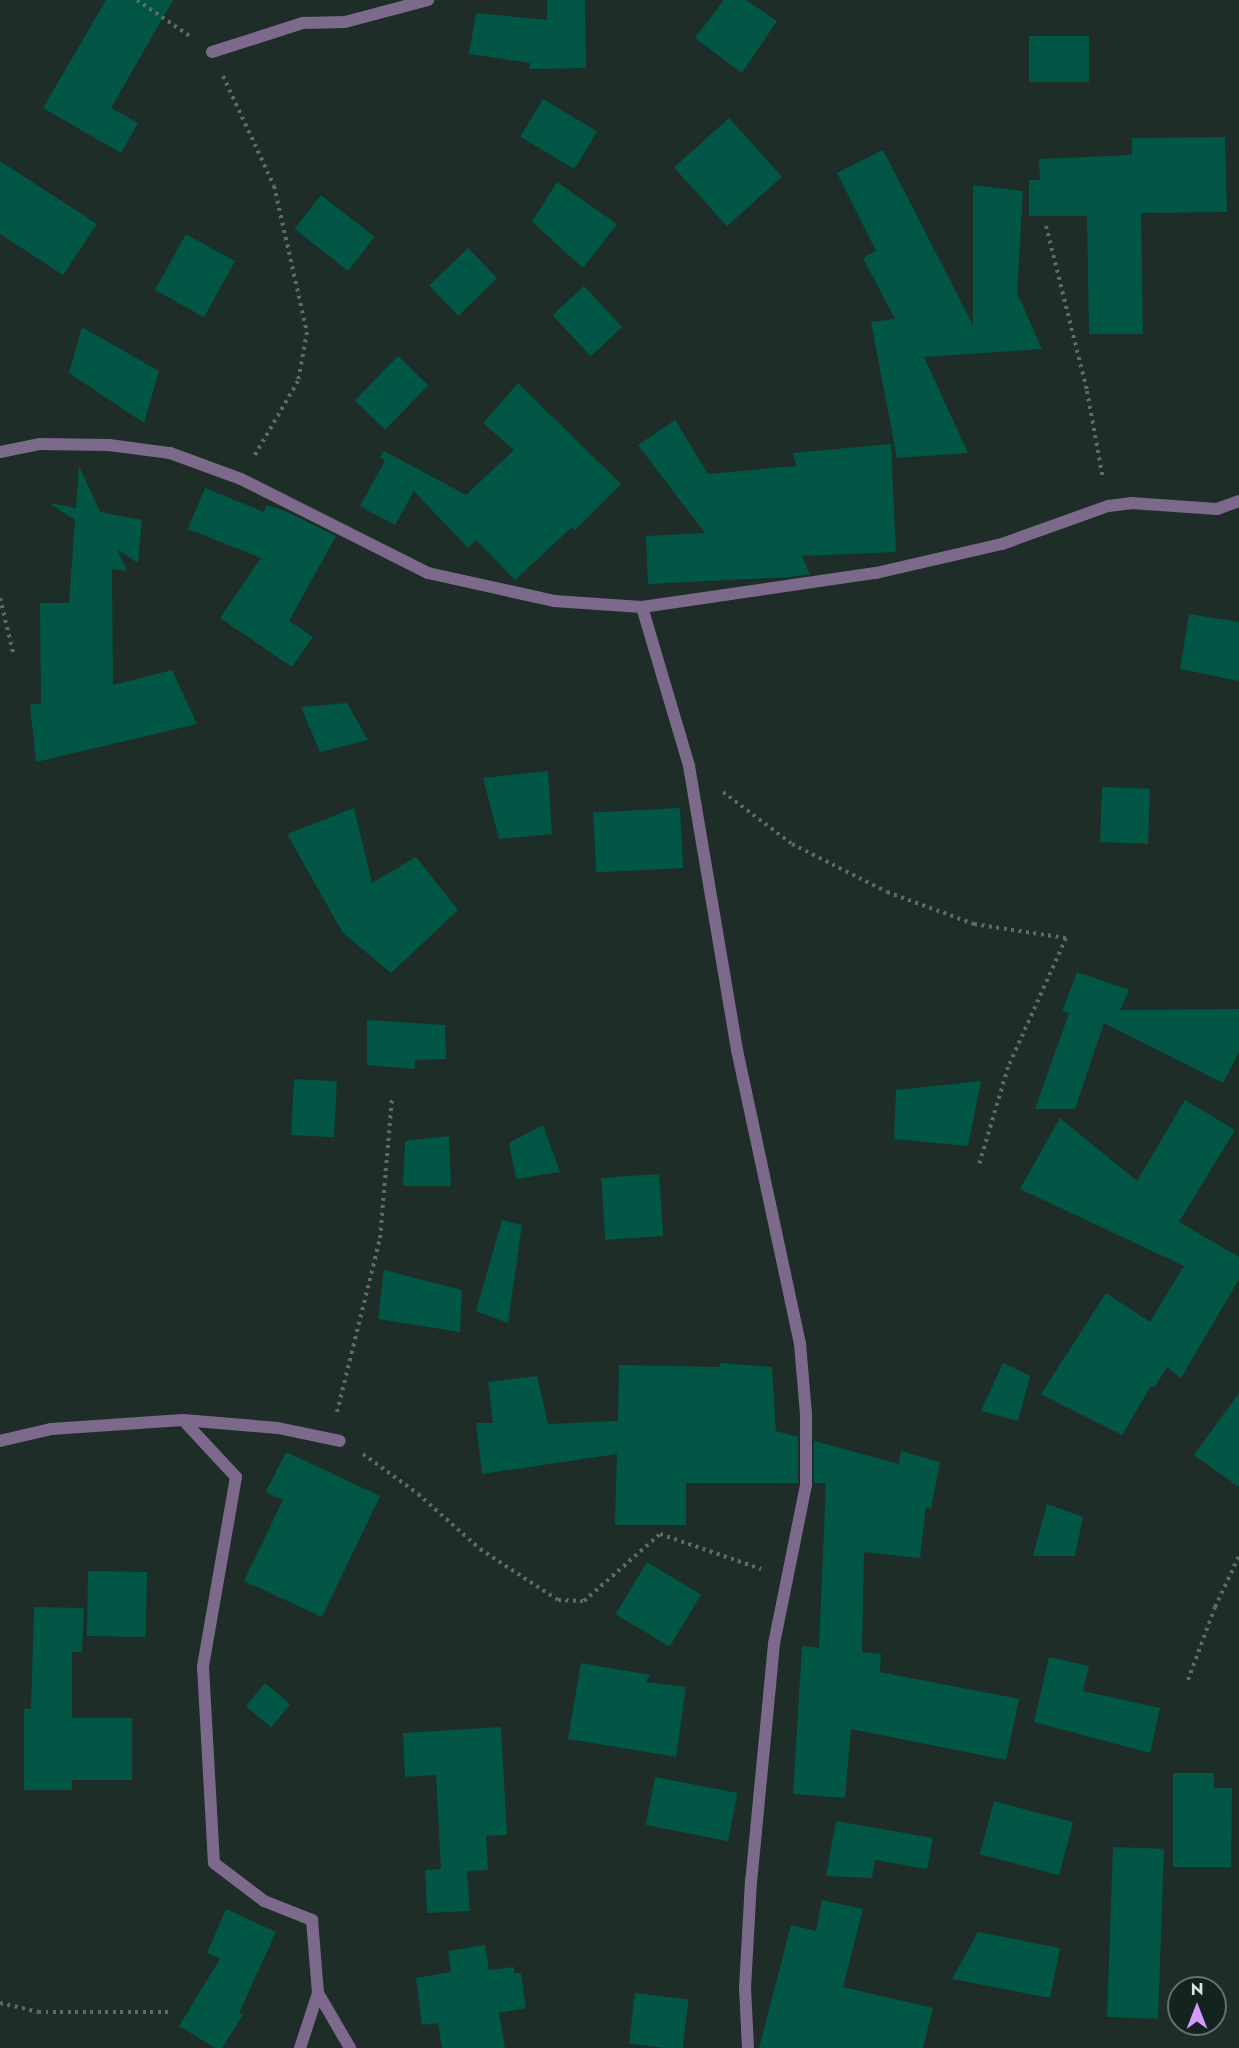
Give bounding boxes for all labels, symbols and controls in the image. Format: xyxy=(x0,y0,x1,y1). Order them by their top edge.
north arrow xyxy=(1167,1976,1227,2036)
text: N xyxy=(1191,1978,1203,2001)

